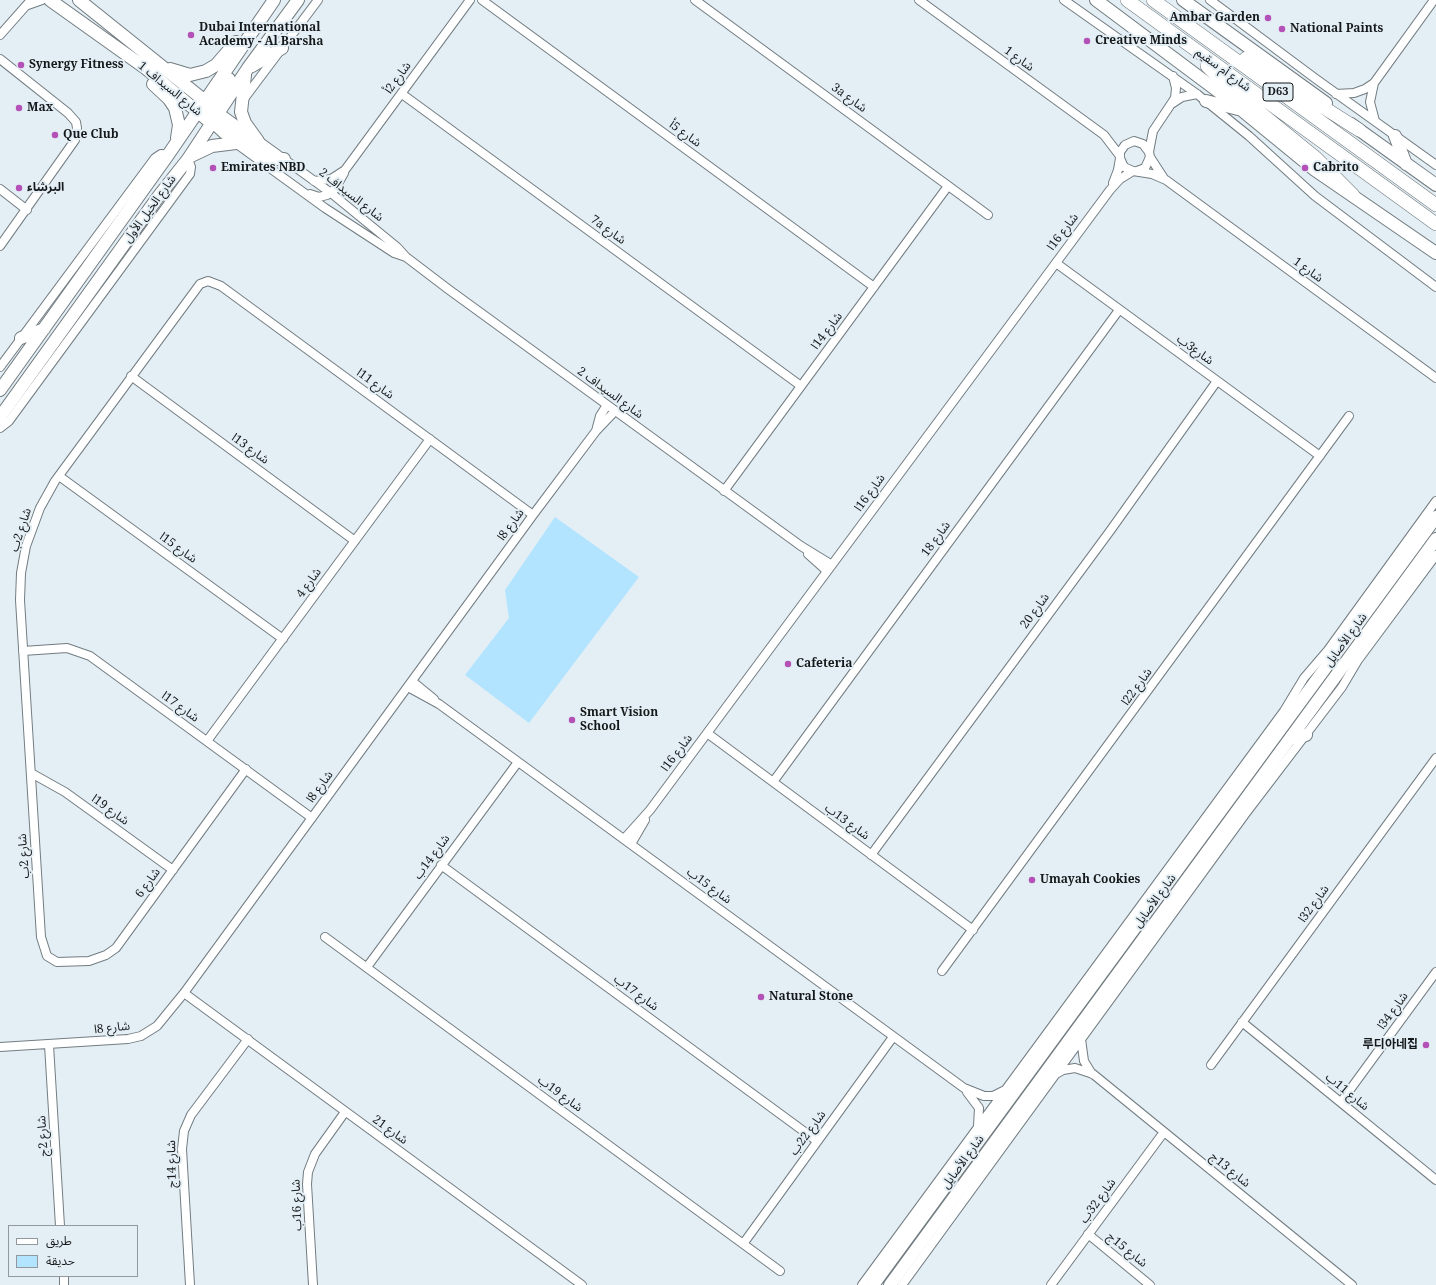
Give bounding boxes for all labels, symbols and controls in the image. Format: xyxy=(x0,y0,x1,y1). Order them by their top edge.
place label: Ambar Garden xyxy=(1169,11,1260,25)
marker: Ambar Garden xyxy=(1263,13,1273,23)
place label: Dubai International Academy - Al Barsha xyxy=(199,21,323,49)
place label: National Paints xyxy=(1290,22,1383,36)
marker: National Paints xyxy=(1277,24,1287,34)
marker: Dubai International Academy - Al Barsha xyxy=(186,30,196,40)
place label: Creative Minds xyxy=(1095,34,1187,48)
marker: Creative Minds xyxy=(1082,36,1092,46)
street label: شارع 1 xyxy=(1001,43,1037,75)
street label: شارع أم سقيم xyxy=(1193,45,1253,95)
place label: Synergy Fitness xyxy=(29,58,124,72)
street label: شارع السيداف 1 xyxy=(135,59,205,119)
street label: شارع 2أ xyxy=(382,59,414,97)
marker: Synergy Fitness xyxy=(16,60,26,70)
street label: 3a شارع xyxy=(829,80,869,116)
road number: D63 xyxy=(1263,83,1293,101)
place label: Max xyxy=(27,101,53,115)
marker: Max xyxy=(14,103,24,113)
street label: شارع 5أ xyxy=(666,118,704,150)
place label: Que Club xyxy=(63,128,118,142)
marker: Que Club xyxy=(50,130,60,140)
place label: Emirates NBD xyxy=(221,161,305,175)
place label: Cabrito xyxy=(1313,161,1359,175)
marker: Emirates NBD xyxy=(208,163,218,173)
marker: Cabrito xyxy=(1300,163,1310,173)
street label: شارع السيداف 2 xyxy=(316,165,386,225)
street label: شارع الخيل الأول xyxy=(121,172,179,246)
place label: البرشاء xyxy=(27,181,64,195)
marker: البرشاء xyxy=(14,183,24,193)
street label: شارع 16ا xyxy=(1044,211,1082,253)
street label: 7a شارع xyxy=(588,212,628,248)
street label: شارع 1 xyxy=(1290,254,1326,286)
street label: شارع 14ا xyxy=(808,310,846,352)
street label: شارع3ب xyxy=(1174,332,1216,368)
street label: شارع السيداف 2 xyxy=(574,364,646,422)
street label: شارع 11ا xyxy=(353,366,397,402)
street label: شارع 13ا xyxy=(228,431,272,467)
street label: شارع 16ا xyxy=(852,471,888,515)
street label: شارع 2ب xyxy=(7,506,35,554)
street label: شارع 8ا xyxy=(495,506,527,544)
street label: شارع 18 xyxy=(918,519,954,559)
street label: شارع 15ا xyxy=(156,530,200,566)
street label: شارع 4 xyxy=(293,565,325,601)
street label: شارع 20 xyxy=(1017,591,1053,631)
street label: شارع الأصايل xyxy=(1322,610,1370,670)
place label: Cafeteria xyxy=(796,657,852,671)
marker: Cafeteria xyxy=(783,659,793,669)
street label: شارع 22ا xyxy=(1119,665,1155,709)
street label: شارع 17ا xyxy=(158,689,202,725)
place label: Smart Vision School xyxy=(580,706,658,734)
marker: Smart Vision School xyxy=(567,715,577,725)
street label: شارع 16ا xyxy=(658,732,696,774)
street label: شارع 8ا xyxy=(304,768,336,806)
street label: شارع 19ا xyxy=(88,792,132,828)
street label: شارع 13ب xyxy=(822,801,872,843)
street label: شارع 14ب xyxy=(411,832,453,882)
street label: شارع 2ب xyxy=(15,833,33,879)
street label: شارع 6 xyxy=(132,865,164,901)
street label: شارع 15ب xyxy=(684,865,734,907)
street label: شارع الأصايل xyxy=(1131,871,1179,931)
place label: Umayah Cookies xyxy=(1040,873,1140,887)
marker: Umayah Cookies xyxy=(1027,875,1037,885)
street label: شارع 32ا xyxy=(1296,882,1332,926)
street label: شارع 17ب xyxy=(611,972,661,1014)
street label: شارع 34ا xyxy=(1375,989,1411,1033)
place label: Natural Stone xyxy=(769,990,853,1004)
marker: Natural Stone xyxy=(756,992,766,1002)
street label: شارع 8ا xyxy=(93,1019,131,1037)
place label: 루디아네집 xyxy=(1363,1038,1418,1052)
marker: 루디아네집 xyxy=(1421,1040,1431,1050)
street label: شارع 11ب xyxy=(1322,1070,1372,1114)
street label: شارع 19ب xyxy=(535,1073,585,1115)
street label: شارع 22ب xyxy=(787,1108,829,1158)
street label: شارع 21 xyxy=(370,1112,410,1148)
street label: شارع 2ج xyxy=(34,1115,52,1157)
street label: شارع الأصايل xyxy=(939,1132,987,1192)
street label: شارع 14ج xyxy=(164,1140,180,1188)
street label: شارع 13ج xyxy=(1207,1149,1253,1191)
street label: شارع 32ب xyxy=(1077,1176,1119,1226)
street label: شارع 16ب xyxy=(289,1179,305,1231)
legend xyxy=(8,1225,138,1277)
street label: شارع 15ج xyxy=(1104,1229,1150,1271)
text: طريق xyxy=(46,1232,72,1249)
text: حديقة xyxy=(46,1252,75,1269)

